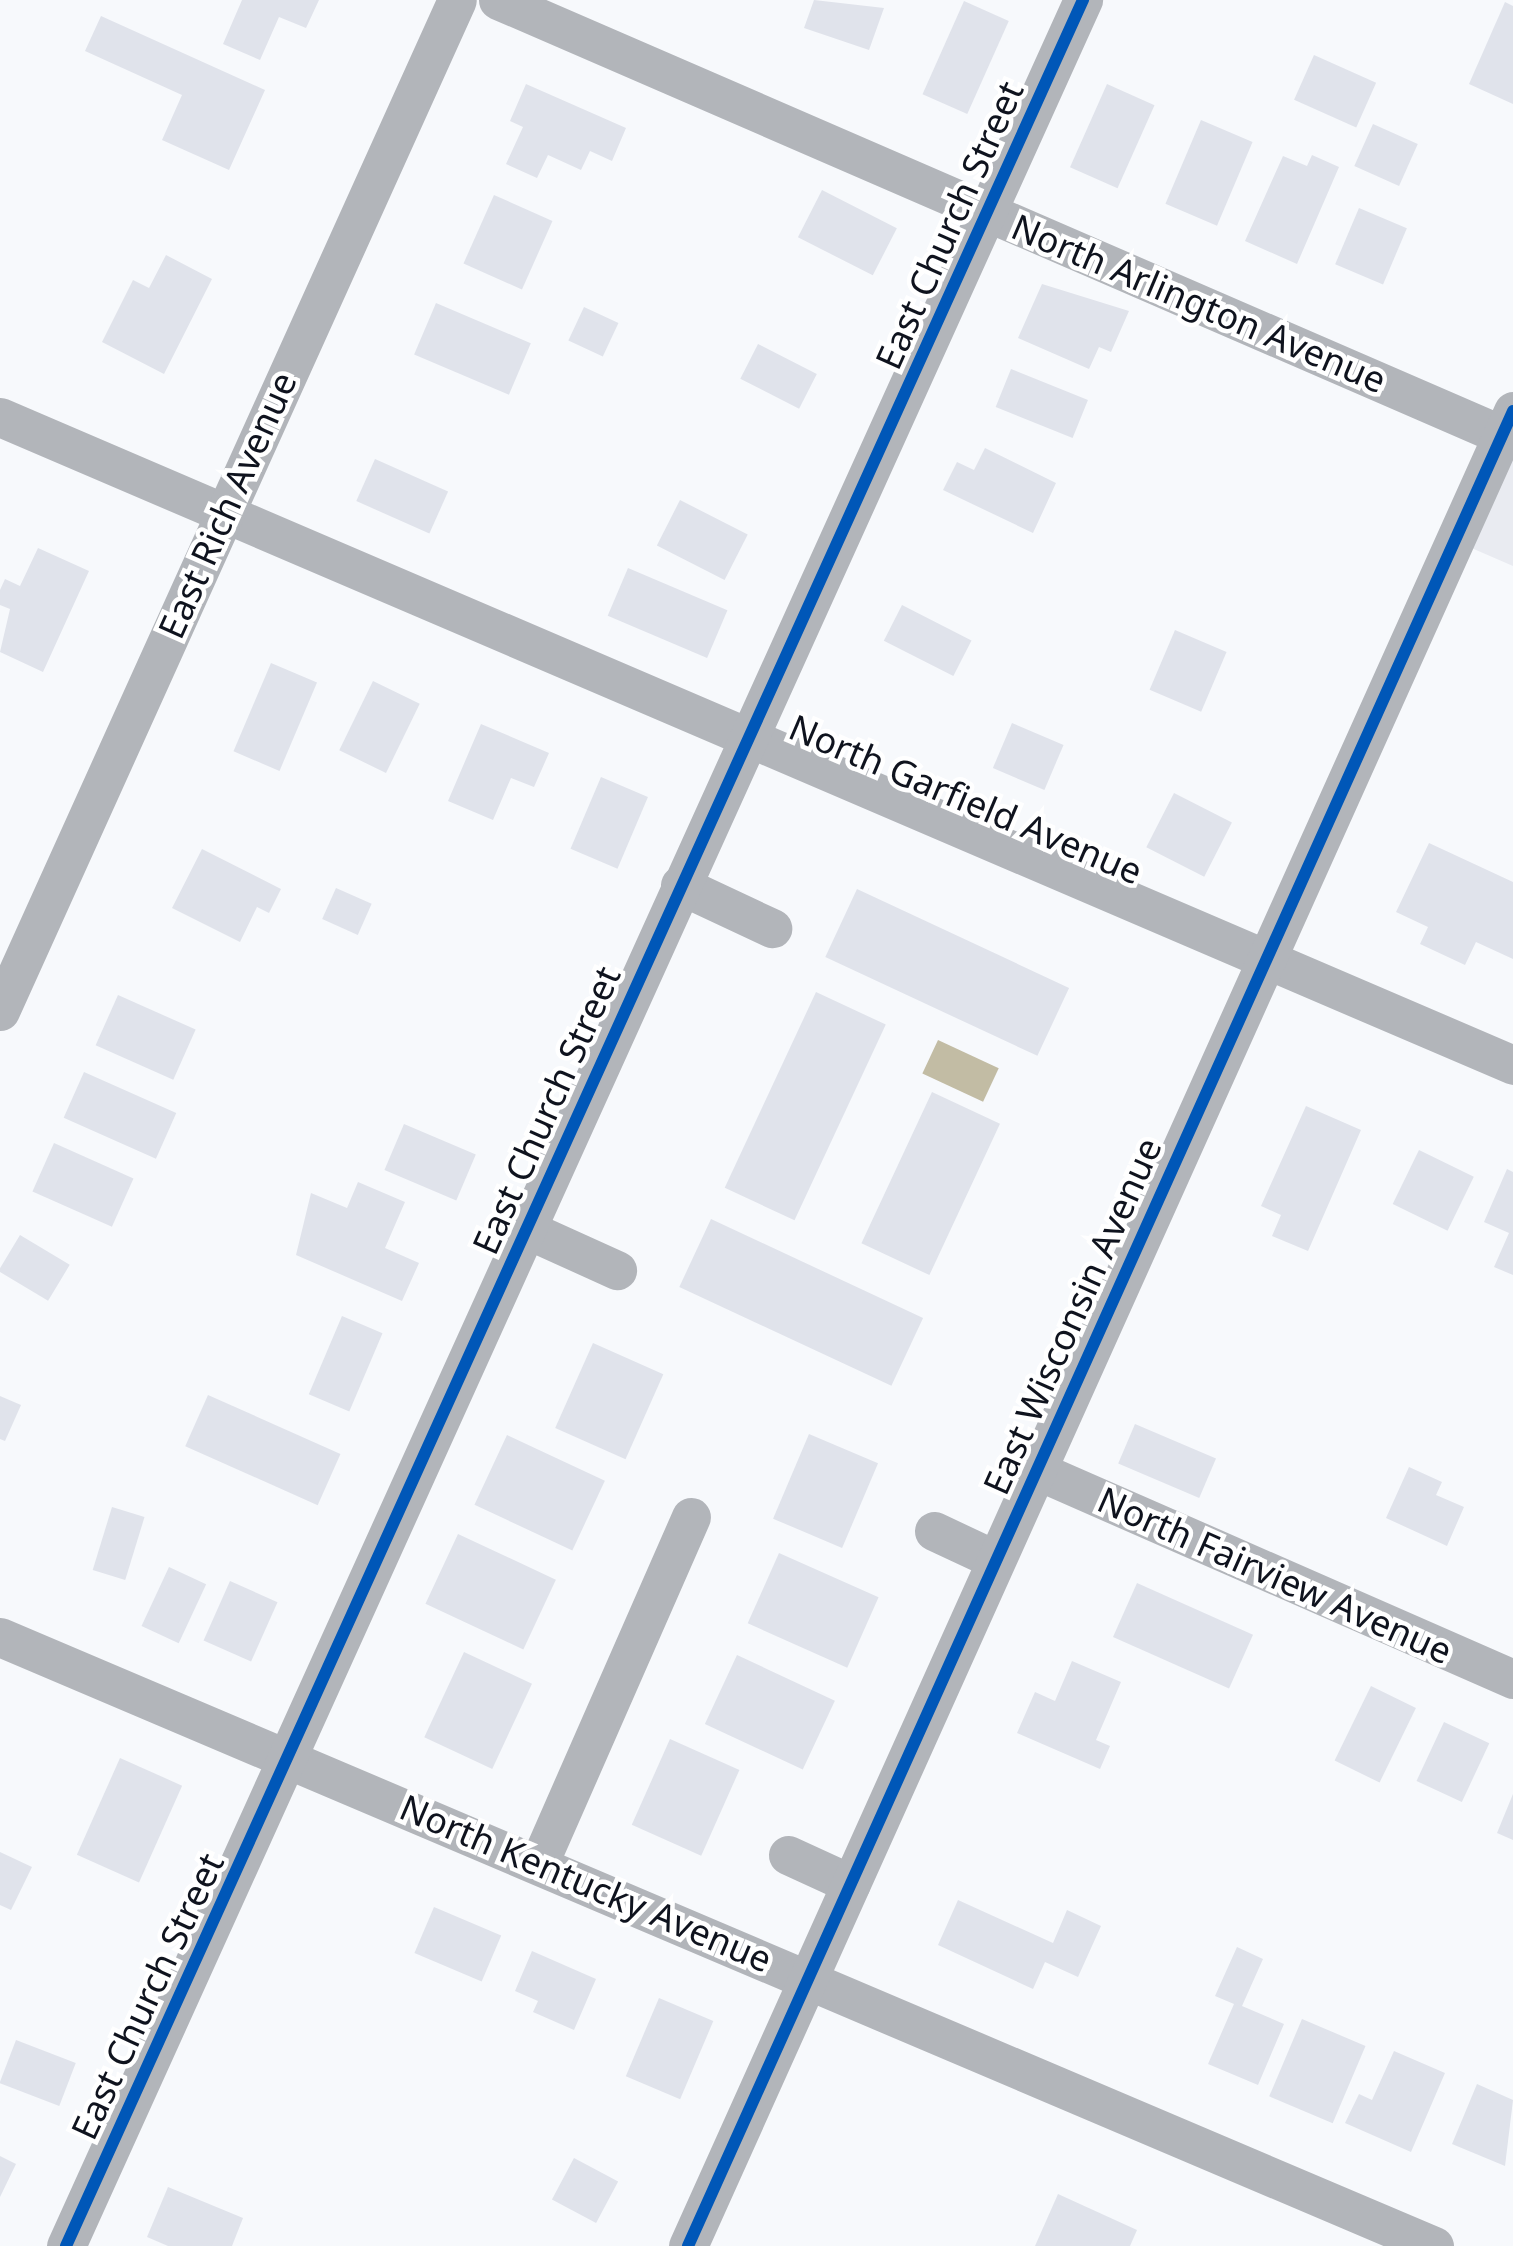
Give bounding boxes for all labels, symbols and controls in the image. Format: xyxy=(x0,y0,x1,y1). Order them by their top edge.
street label: East Church Street xyxy=(866,74,1032,376)
street label: North Arlington Avenue xyxy=(1005,205,1393,401)
street label: East Rich Avenue xyxy=(149,365,305,645)
street label: North Garfield Avenue xyxy=(783,705,1149,893)
street label: East Church Street xyxy=(463,959,629,1261)
street label: East Wisconsin Avenue xyxy=(974,1131,1170,1501)
street label: North Fairview Avenue xyxy=(1091,1477,1459,1673)
street label: North Kentucky Avenue xyxy=(394,1785,778,1981)
street label: East Church Street xyxy=(62,1846,232,2146)

